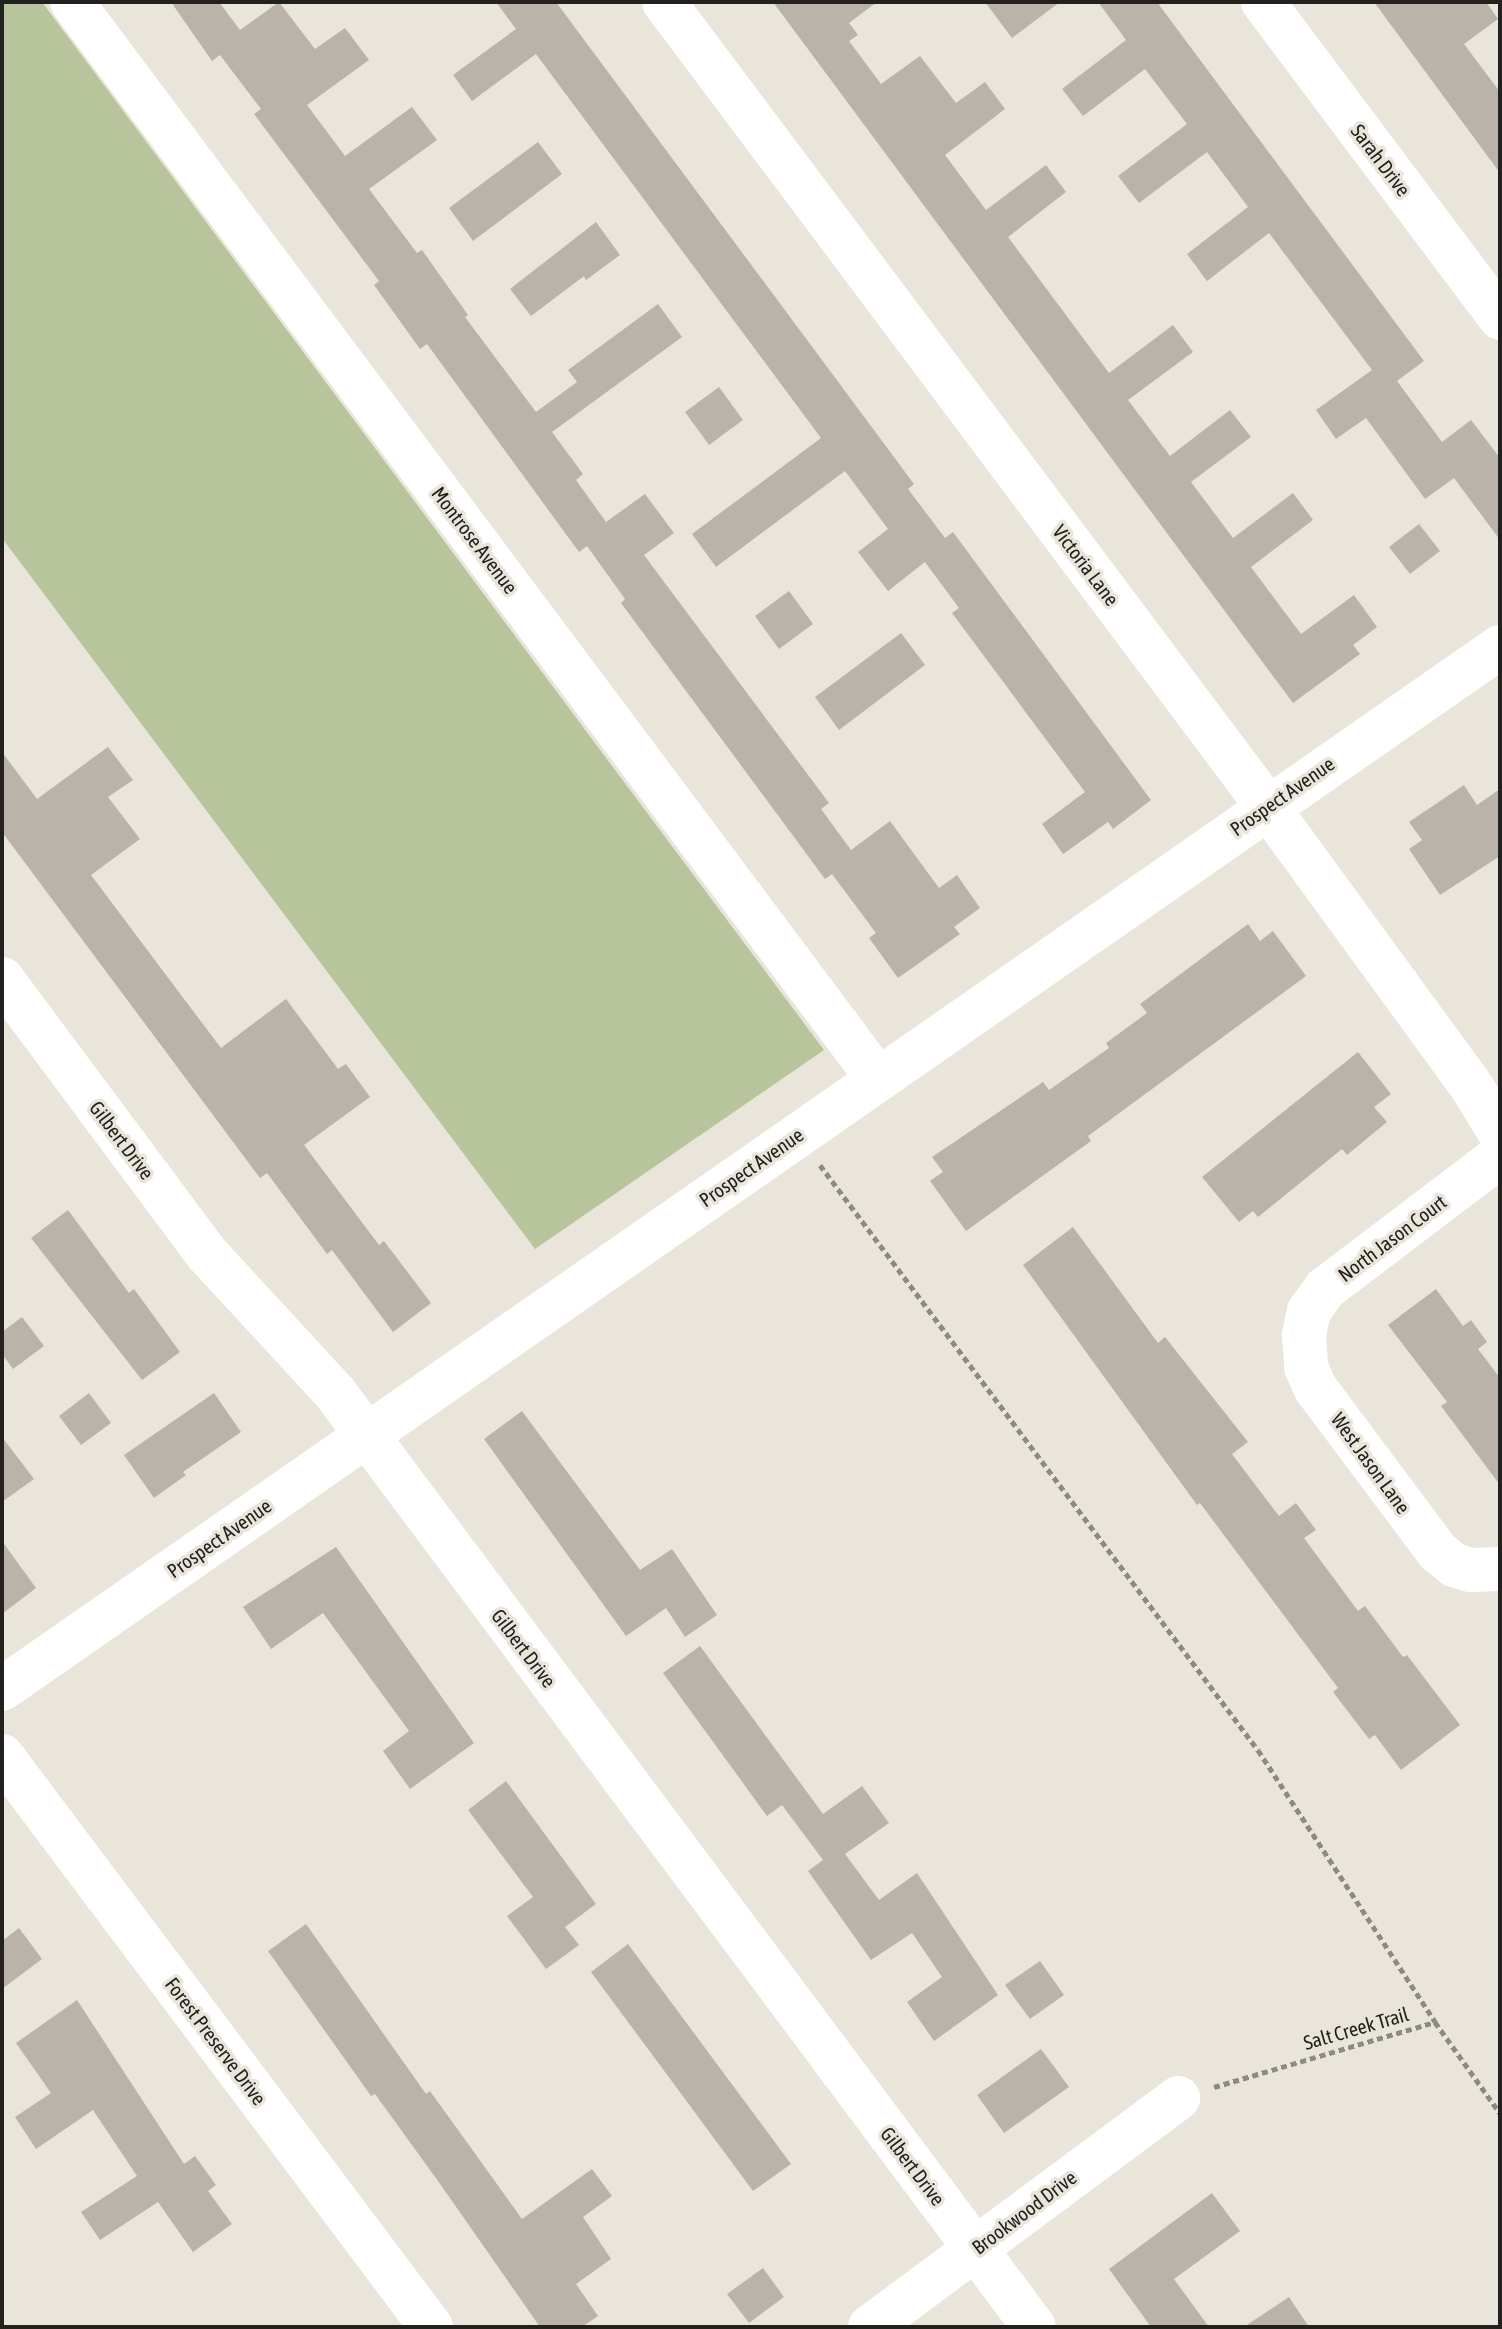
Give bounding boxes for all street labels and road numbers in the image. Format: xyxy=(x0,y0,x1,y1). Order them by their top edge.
street label: Sarah Drive xyxy=(1346,119,1416,201)
street label: Montrose Avenue xyxy=(427,482,523,598)
street label: Victoria Lane xyxy=(1048,520,1124,610)
street label: Prospect Avenue xyxy=(1225,751,1339,841)
street label: Gilbert Drive xyxy=(85,1096,159,1184)
street label: Prospect Avenue xyxy=(694,1122,808,1212)
street label: North Jason Court xyxy=(1333,1190,1451,1286)
street label: West Jason Lane xyxy=(1326,1408,1416,1518)
street label: Prospect Avenue xyxy=(162,1493,276,1583)
street label: Gilbert Drive xyxy=(487,1604,561,1692)
street label: Forest Preserve Drive xyxy=(160,1973,272,2109)
street label: Salt Creek Trail xyxy=(1301,2002,1411,2054)
street label: Gilbert Drive xyxy=(876,2122,950,2210)
street label: Brookwood Drive xyxy=(967,2165,1081,2259)

